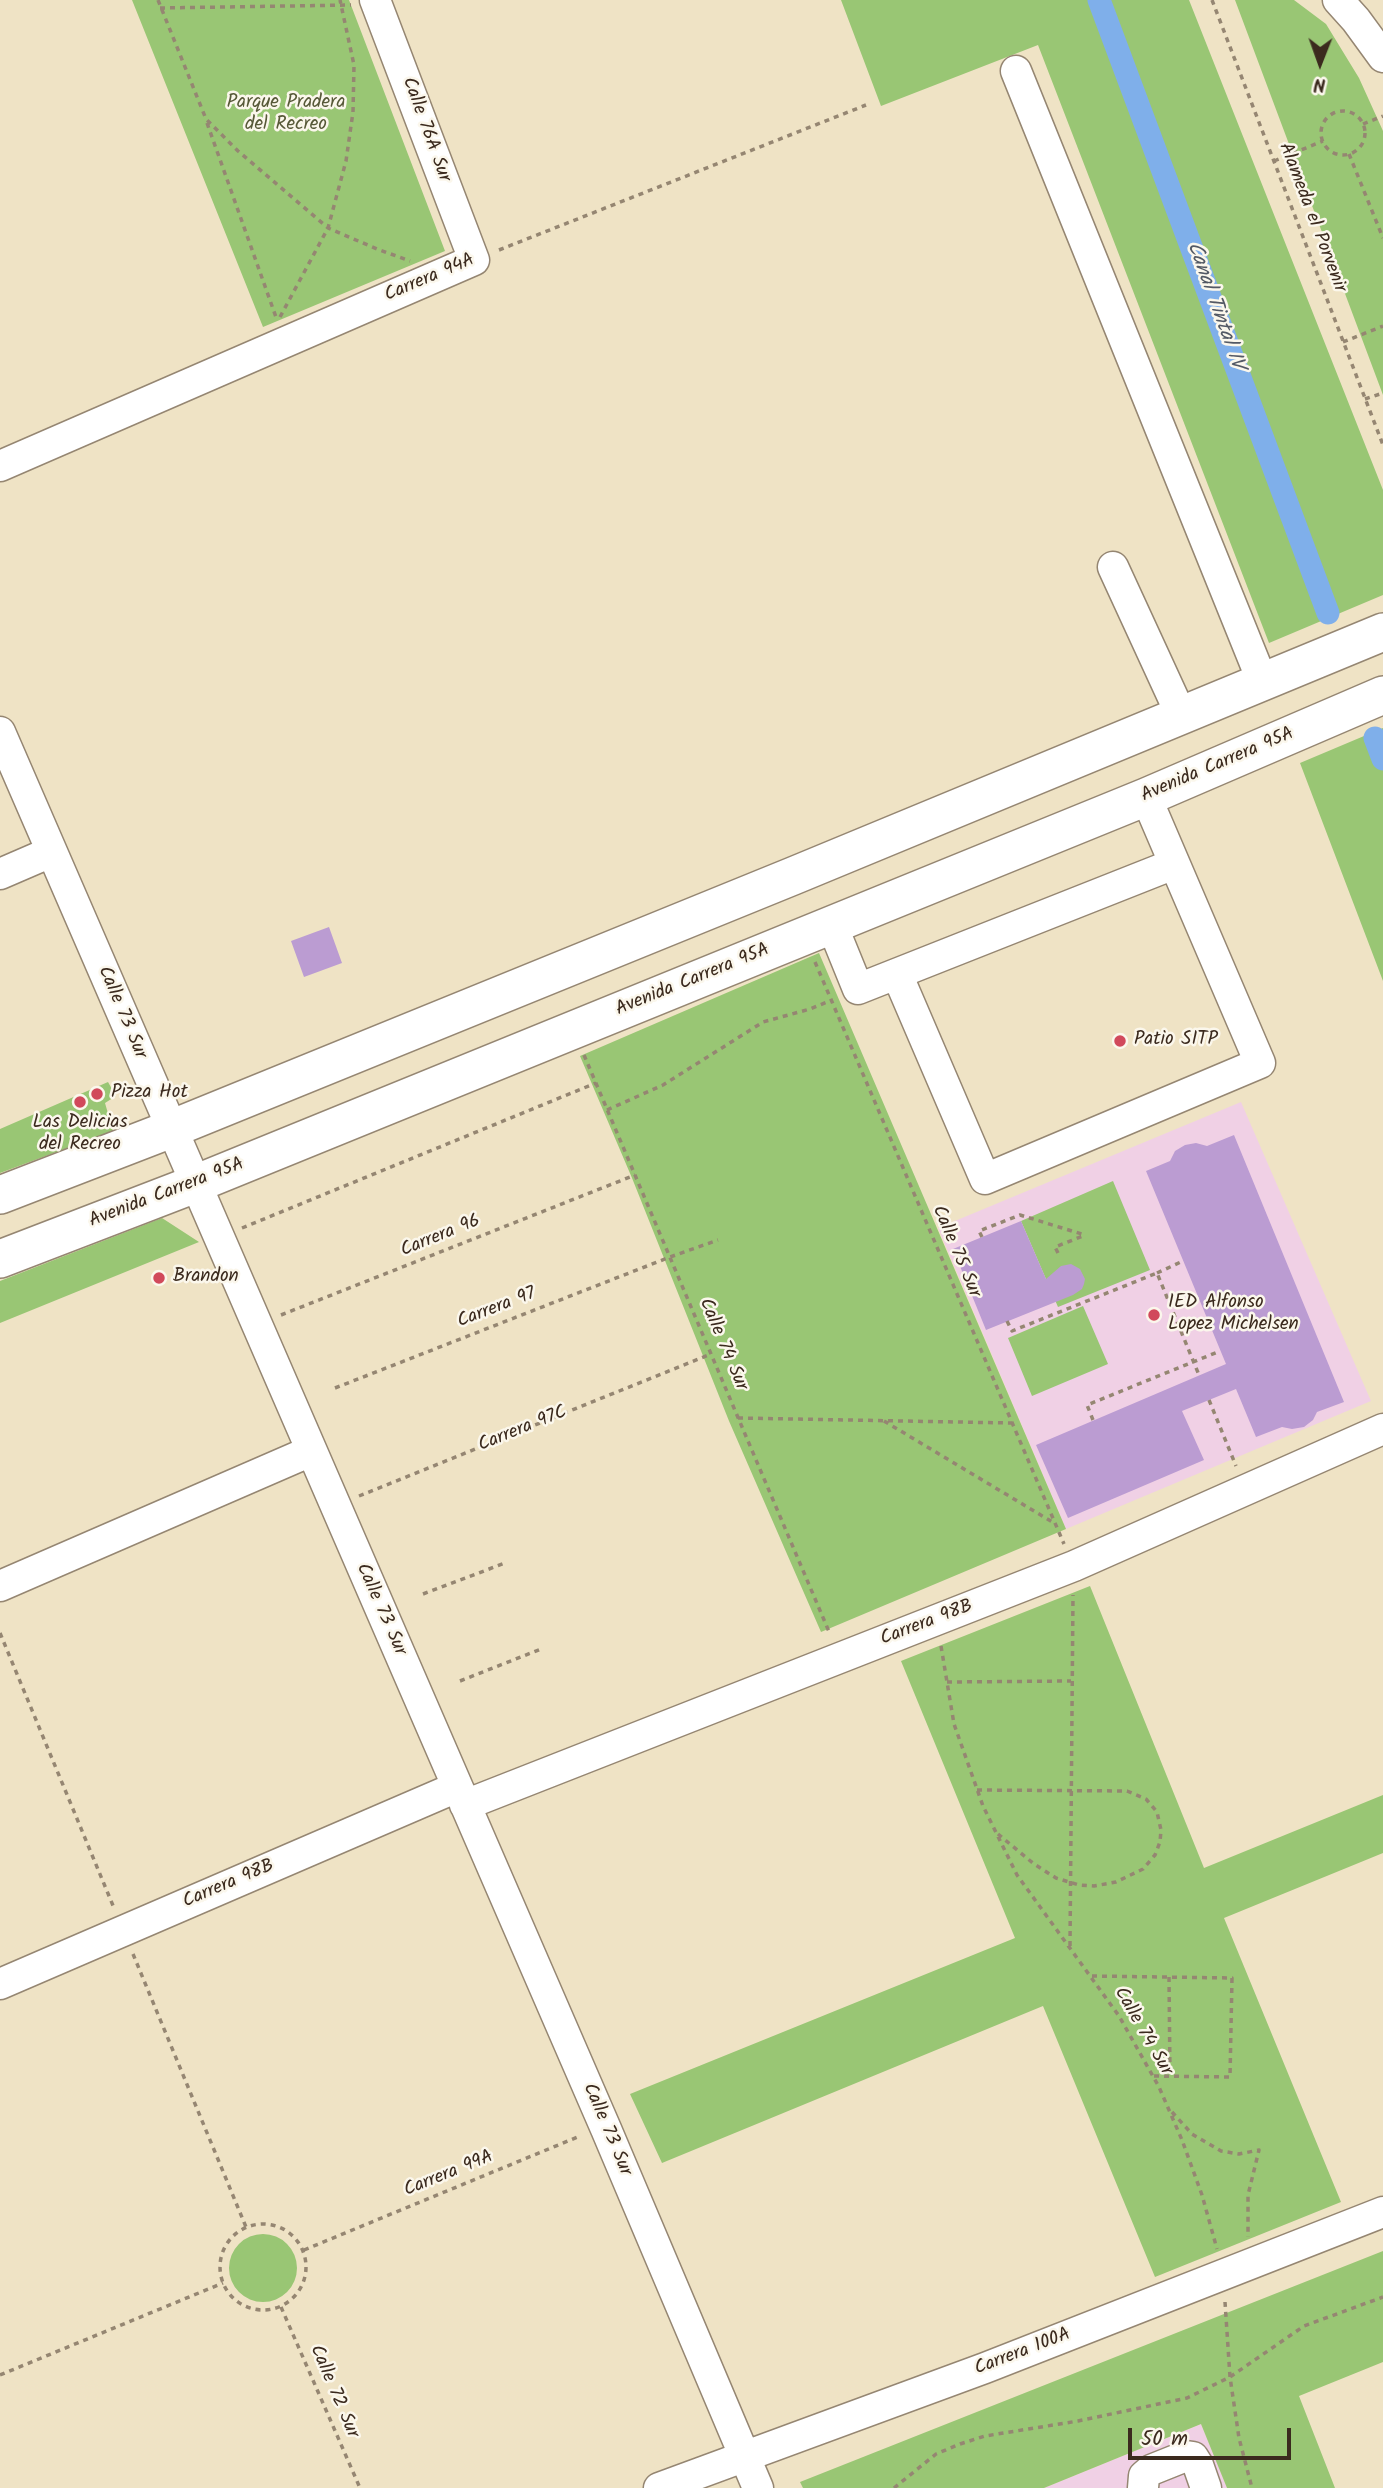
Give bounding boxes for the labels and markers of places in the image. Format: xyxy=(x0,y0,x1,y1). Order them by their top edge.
place label: Patio SITP xyxy=(1134,1030,1218,1052)
marker: Patio SITP xyxy=(1112,1033,1128,1049)
place label: Pizza Hot xyxy=(111,1083,188,1105)
marker: Pizza Hot xyxy=(89,1086,105,1102)
marker: Las Delicias del Recreo xyxy=(72,1094,88,1110)
place label: Las Delicias del Recreo xyxy=(33,1113,127,1157)
place label: Brandon xyxy=(173,1267,239,1289)
marker: Brandon xyxy=(151,1270,167,1286)
place label: IED Alfonso Lopez Michelsen xyxy=(1168,1293,1299,1337)
marker: IED Alfonso Lopez Michelsen xyxy=(1146,1307,1162,1323)

